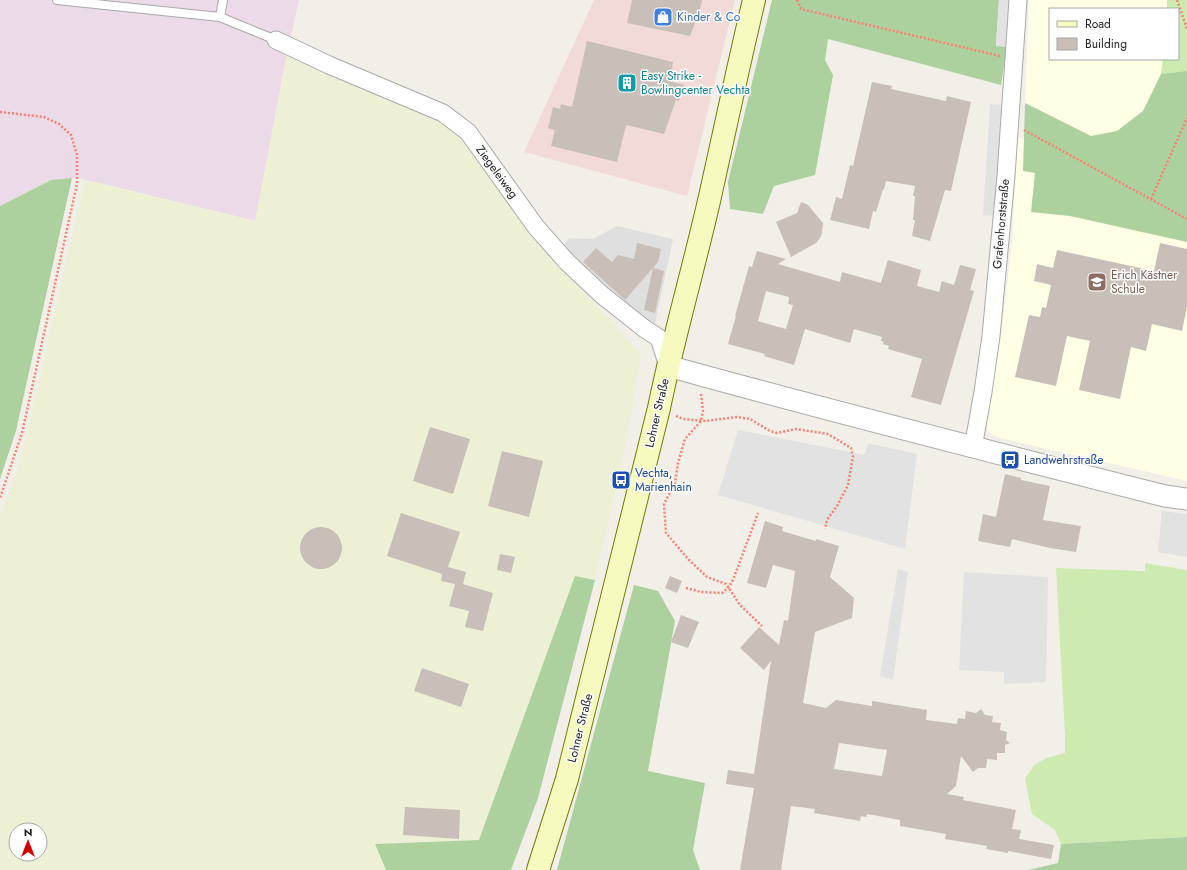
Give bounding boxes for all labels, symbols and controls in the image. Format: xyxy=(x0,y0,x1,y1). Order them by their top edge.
shop icon: Kinder & Co xyxy=(652,6,674,28)
place label: Kinder & Co xyxy=(677,8,741,26)
legend xyxy=(1049,8,1179,60)
text: Road xyxy=(1085,15,1111,33)
text: Building xyxy=(1085,35,1127,53)
place label: Easy Strike - Bowlingcenter Vechta xyxy=(641,67,750,99)
building icon: Easy Strike - Bowlingcenter Vechta xyxy=(616,72,638,94)
street label: Ziegeleiweg xyxy=(472,142,522,202)
street label: Grafenhorststraße xyxy=(988,178,1014,270)
place label: Erich Kästner Schule xyxy=(1111,266,1178,298)
school or university icon: Erich Kästner Schule xyxy=(1086,271,1108,293)
street label: Lohner Straße xyxy=(640,376,674,450)
bus stop icon: Landwehrstraße xyxy=(999,449,1021,471)
place label: Landwehrstraße xyxy=(1024,451,1103,469)
place label: Vechta, Marienhain xyxy=(635,464,692,496)
bus stop icon: Vechta, Marienhain xyxy=(610,469,632,491)
street label: Lohner Straße xyxy=(563,691,597,765)
north arrow xyxy=(8,822,48,862)
text: N xyxy=(24,824,32,840)

